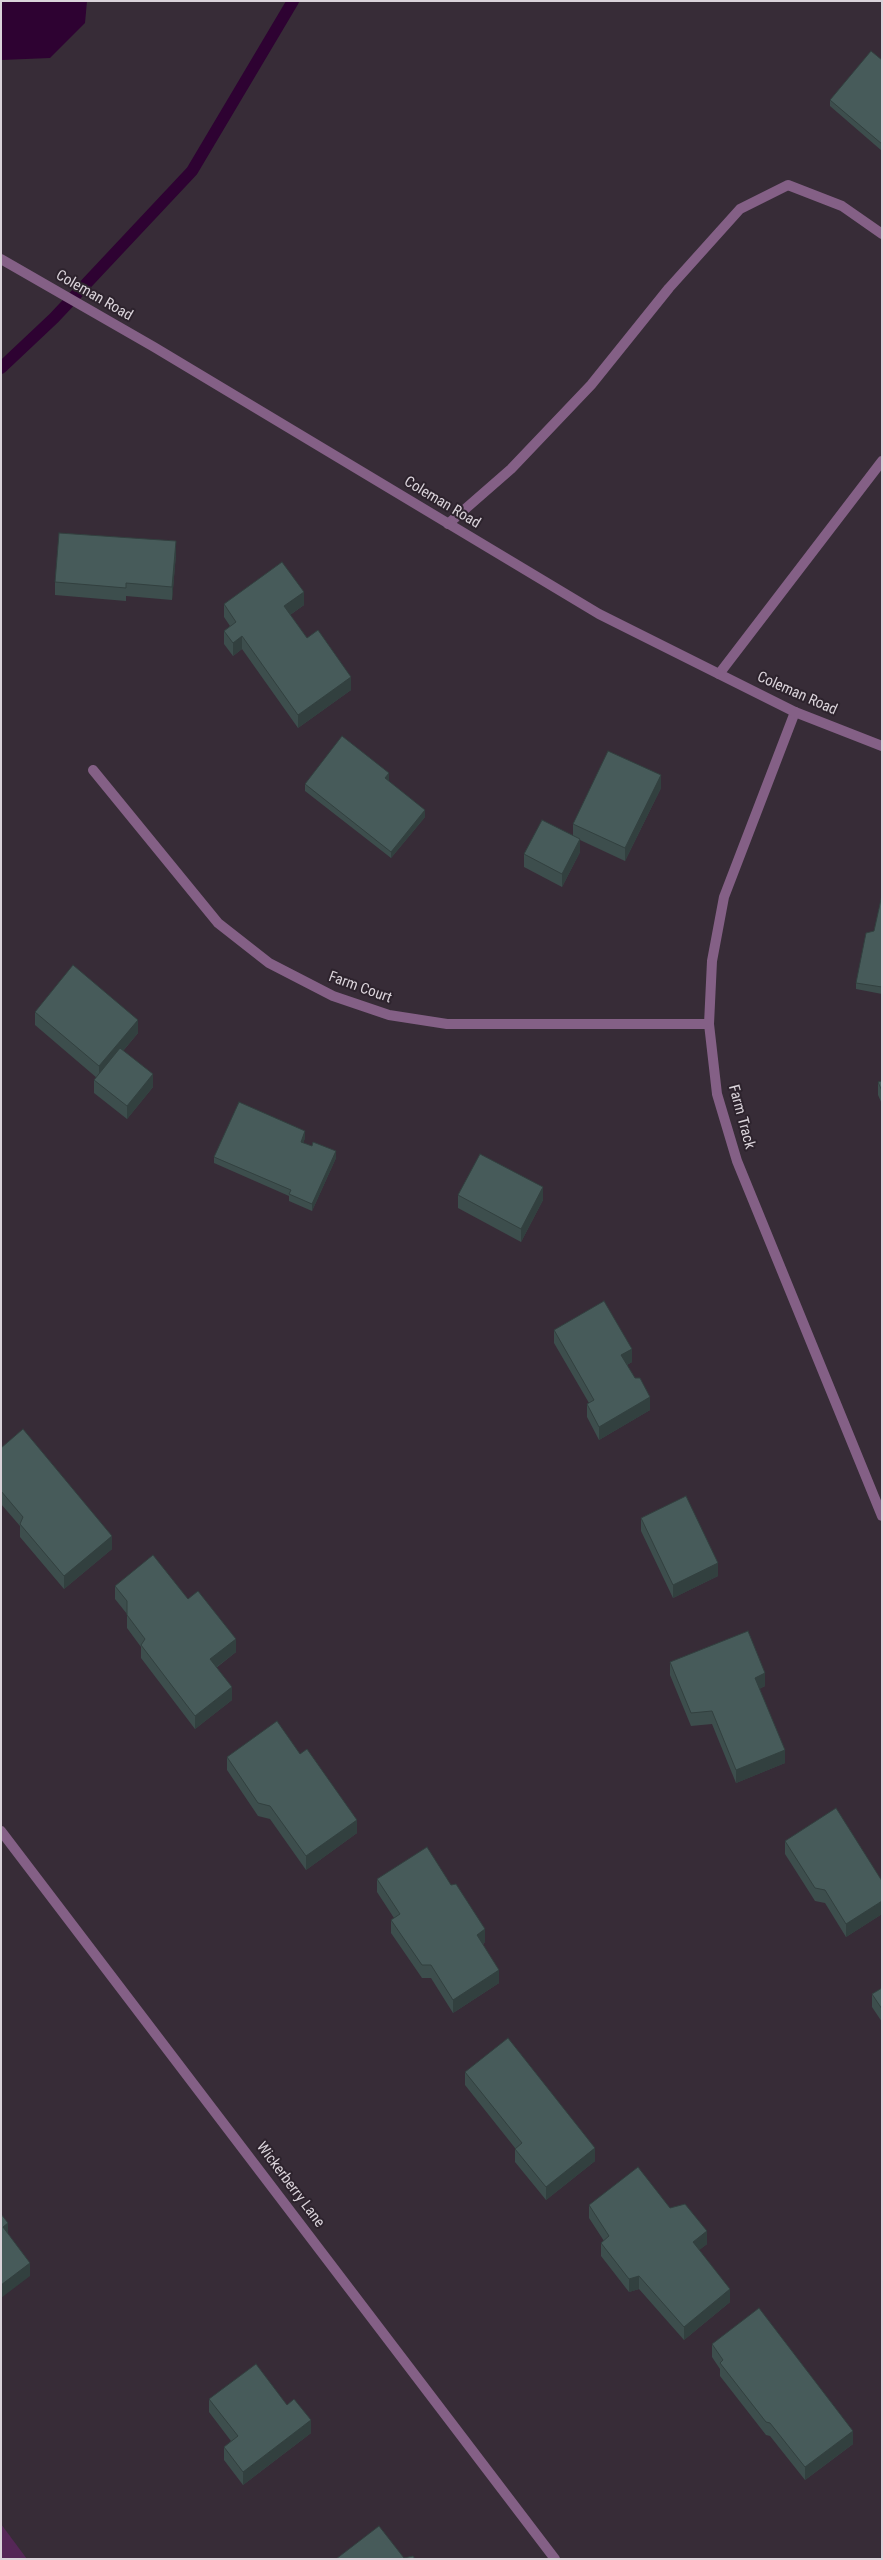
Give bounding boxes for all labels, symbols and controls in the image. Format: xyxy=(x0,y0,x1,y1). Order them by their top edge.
street label: Coleman Road xyxy=(52,267,136,325)
street label: Coleman Road xyxy=(401,473,483,533)
street label: Coleman Road xyxy=(754,668,840,720)
street label: Farm Court xyxy=(326,968,394,1008)
street label: Farm Track xyxy=(724,1083,758,1151)
street label: Wickerberry Lane xyxy=(252,2139,328,2231)

